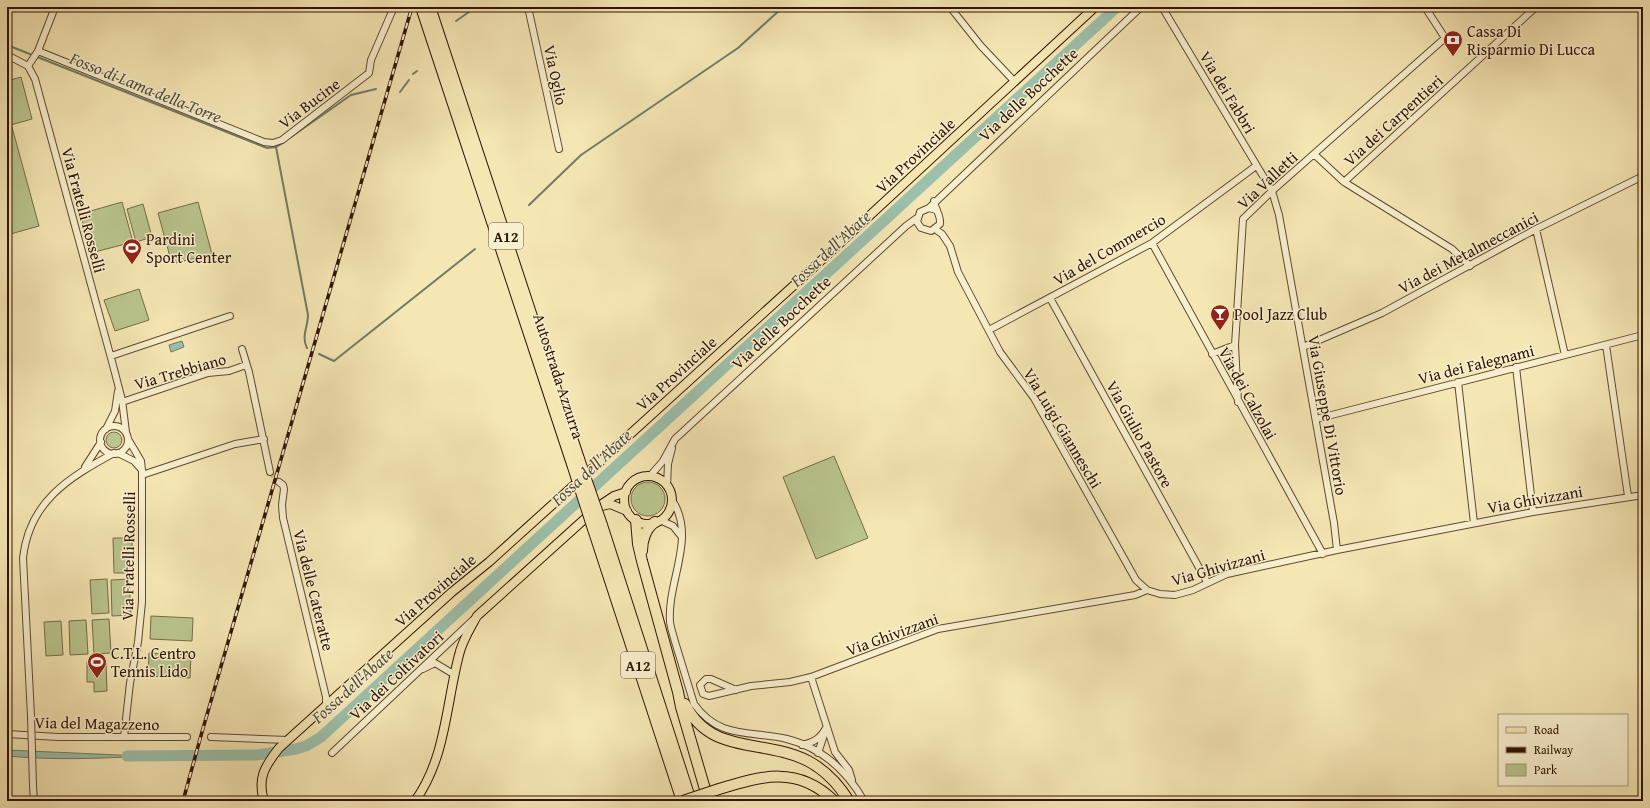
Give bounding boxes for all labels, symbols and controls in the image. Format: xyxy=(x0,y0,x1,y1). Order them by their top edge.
place label: Cassa Di Risparmio Di Lucca xyxy=(1467,19,1595,61)
bank icon: Cassa Di Risparmio Di Lucca xyxy=(1442,29,1464,57)
street label: Via delle Bocchette xyxy=(973,41,1083,147)
street label: Via Oglio xyxy=(538,43,574,107)
water label: Fosso di Lama della Torre xyxy=(65,45,226,129)
street label: Via dei Fabbri xyxy=(1194,46,1262,138)
street label: Via dei Carpentieri xyxy=(1338,68,1449,171)
street label: Via Bucine xyxy=(273,72,345,134)
street label: Via Provinciale xyxy=(870,112,960,198)
street label: Via Fratelli Rosselli xyxy=(56,145,112,276)
street label: Via Valletti xyxy=(1231,145,1303,215)
water label: Fossa dell'Abate xyxy=(783,204,876,293)
street label: Via dei Metalmeccanici xyxy=(1394,205,1543,299)
street label: Via del Commercio xyxy=(1048,207,1170,291)
road number: A12 xyxy=(489,223,523,249)
place label: Pardini Sport Center xyxy=(146,227,232,269)
sports icon: Pardini Sport Center xyxy=(121,237,143,265)
street label: Via delle Bocchette xyxy=(726,269,836,375)
place label: Pool Jazz Club xyxy=(1234,302,1327,326)
bar icon: Pool Jazz Club xyxy=(1209,303,1231,331)
street label: Autostrada Azzurra xyxy=(527,310,591,442)
street label: Via Provinciale xyxy=(630,330,722,416)
street label: Via Giuseppe Di Vittorio xyxy=(1302,333,1354,497)
street label: Via dei Falegnami xyxy=(1415,338,1537,390)
street label: Via dei Calzolai xyxy=(1213,342,1284,444)
street label: Via Trebbiano xyxy=(131,346,229,396)
street label: Via Luigi Gianneschi xyxy=(1018,363,1109,493)
street label: Via Giulio Pastore xyxy=(1101,376,1179,492)
water label: Fossa dell'Abate xyxy=(544,423,637,512)
street label: Via Ghivizzani xyxy=(1485,479,1585,519)
street label: Via Fratelli Rosselli xyxy=(115,491,141,621)
street label: Via delle Cateratte xyxy=(287,527,341,653)
street label: Via Ghivizzani xyxy=(1168,542,1268,592)
street label: Via Provinciale xyxy=(389,548,481,632)
street label: Via Ghivizzani xyxy=(843,606,942,662)
street label: Via dei Coltivatori xyxy=(343,624,449,725)
place label: C.T.L. Centro Tennis Lido xyxy=(111,641,196,683)
water label: Fossa dell'Abate xyxy=(305,641,399,729)
sports icon: C.T.L. Centro Tennis Lido xyxy=(86,651,108,679)
road number: A12 xyxy=(621,652,655,678)
street label: Via del Magazzeno xyxy=(34,710,160,736)
legend xyxy=(1498,714,1628,786)
text: Road xyxy=(1534,721,1560,738)
text: Railway xyxy=(1534,741,1573,758)
text: Park xyxy=(1534,761,1558,778)

